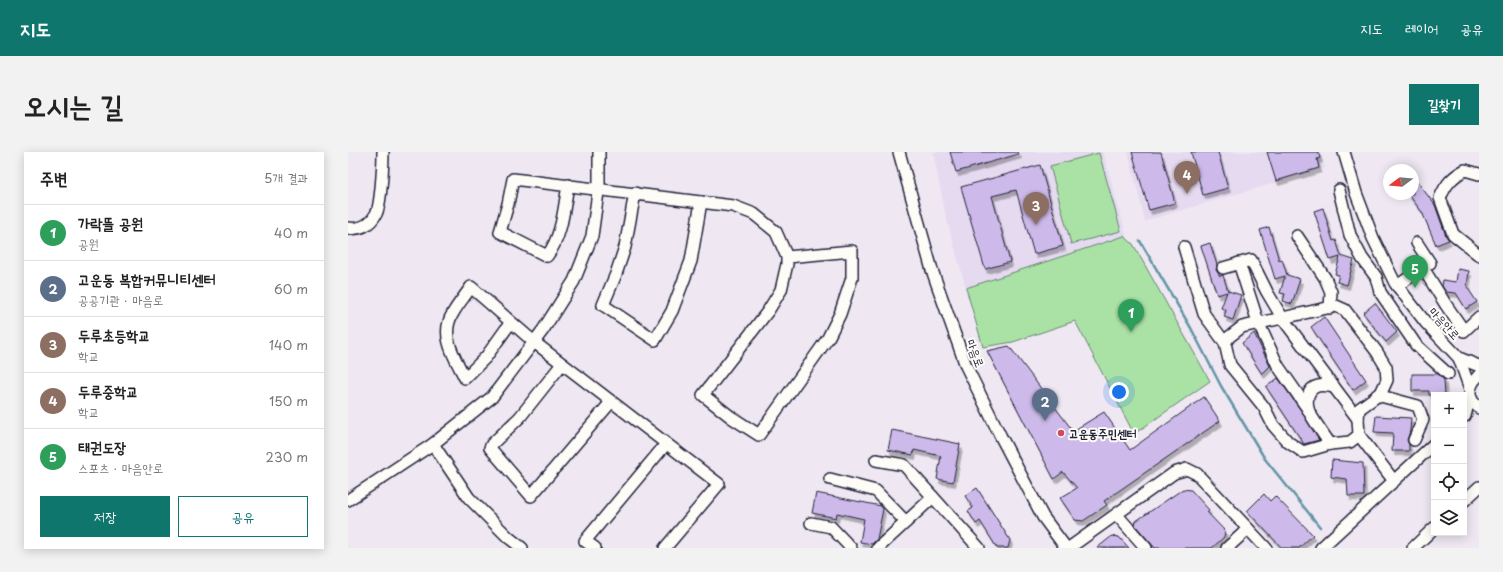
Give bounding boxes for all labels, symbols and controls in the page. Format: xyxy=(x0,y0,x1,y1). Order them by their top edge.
text: 지도 xyxy=(20,14,51,42)
text: 지도 xyxy=(1360,18,1383,39)
text: 레이어 xyxy=(1405,18,1438,39)
text: 공유 xyxy=(1460,18,1483,39)
text: 오시는 길 xyxy=(24,83,123,126)
button: 길찾기 xyxy=(1409,84,1479,125)
pin: 4 xyxy=(1174,161,1200,194)
north arrow xyxy=(1383,164,1419,200)
text: 주변 xyxy=(40,165,67,191)
text: 5개 결과 xyxy=(264,168,308,187)
pin: 3 xyxy=(1023,192,1049,225)
text: 가락뜰 공원 xyxy=(78,211,143,234)
text: 1 xyxy=(50,223,56,242)
text: 40 m xyxy=(274,223,308,242)
text: 공원 xyxy=(78,234,99,253)
pin: 5 xyxy=(1402,255,1428,288)
text: 고운동 복합커뮤니티센터 xyxy=(78,267,216,290)
text: 2 xyxy=(48,279,58,298)
text: 60 m xyxy=(274,279,308,298)
text: 공공기관 · 마음로 xyxy=(78,290,163,309)
pin: 1 xyxy=(1118,299,1144,332)
street label: 마음안로 xyxy=(1425,303,1465,343)
text: 두루초등학교 xyxy=(78,323,150,346)
text: 3 xyxy=(49,335,57,354)
text: 140 m xyxy=(269,335,308,354)
street label: 마음로 xyxy=(962,336,990,370)
text: 학교 xyxy=(78,346,99,365)
text: 두루중학교 xyxy=(78,379,138,402)
your location xyxy=(1109,382,1129,402)
pin: 2 xyxy=(1032,388,1058,421)
text: 4 xyxy=(49,391,57,410)
text: 150 m xyxy=(269,391,308,410)
map controls xyxy=(1431,392,1467,536)
button: + xyxy=(1431,392,1467,428)
text: 학교 xyxy=(78,402,99,421)
place label: 고운동주민센터 xyxy=(1069,424,1137,442)
marker: 고운동주민센터 xyxy=(1056,428,1066,438)
button: − xyxy=(1431,428,1467,464)
text: 태권도장 xyxy=(78,435,126,458)
text: 5 xyxy=(49,447,57,466)
text: 230 m xyxy=(266,447,308,466)
text: 스포츠 · 마음안로 xyxy=(78,458,163,477)
button: locate xyxy=(1431,464,1467,500)
button: 저장 xyxy=(40,496,170,537)
button: 공유 xyxy=(178,496,308,537)
button: layers xyxy=(1431,500,1467,536)

